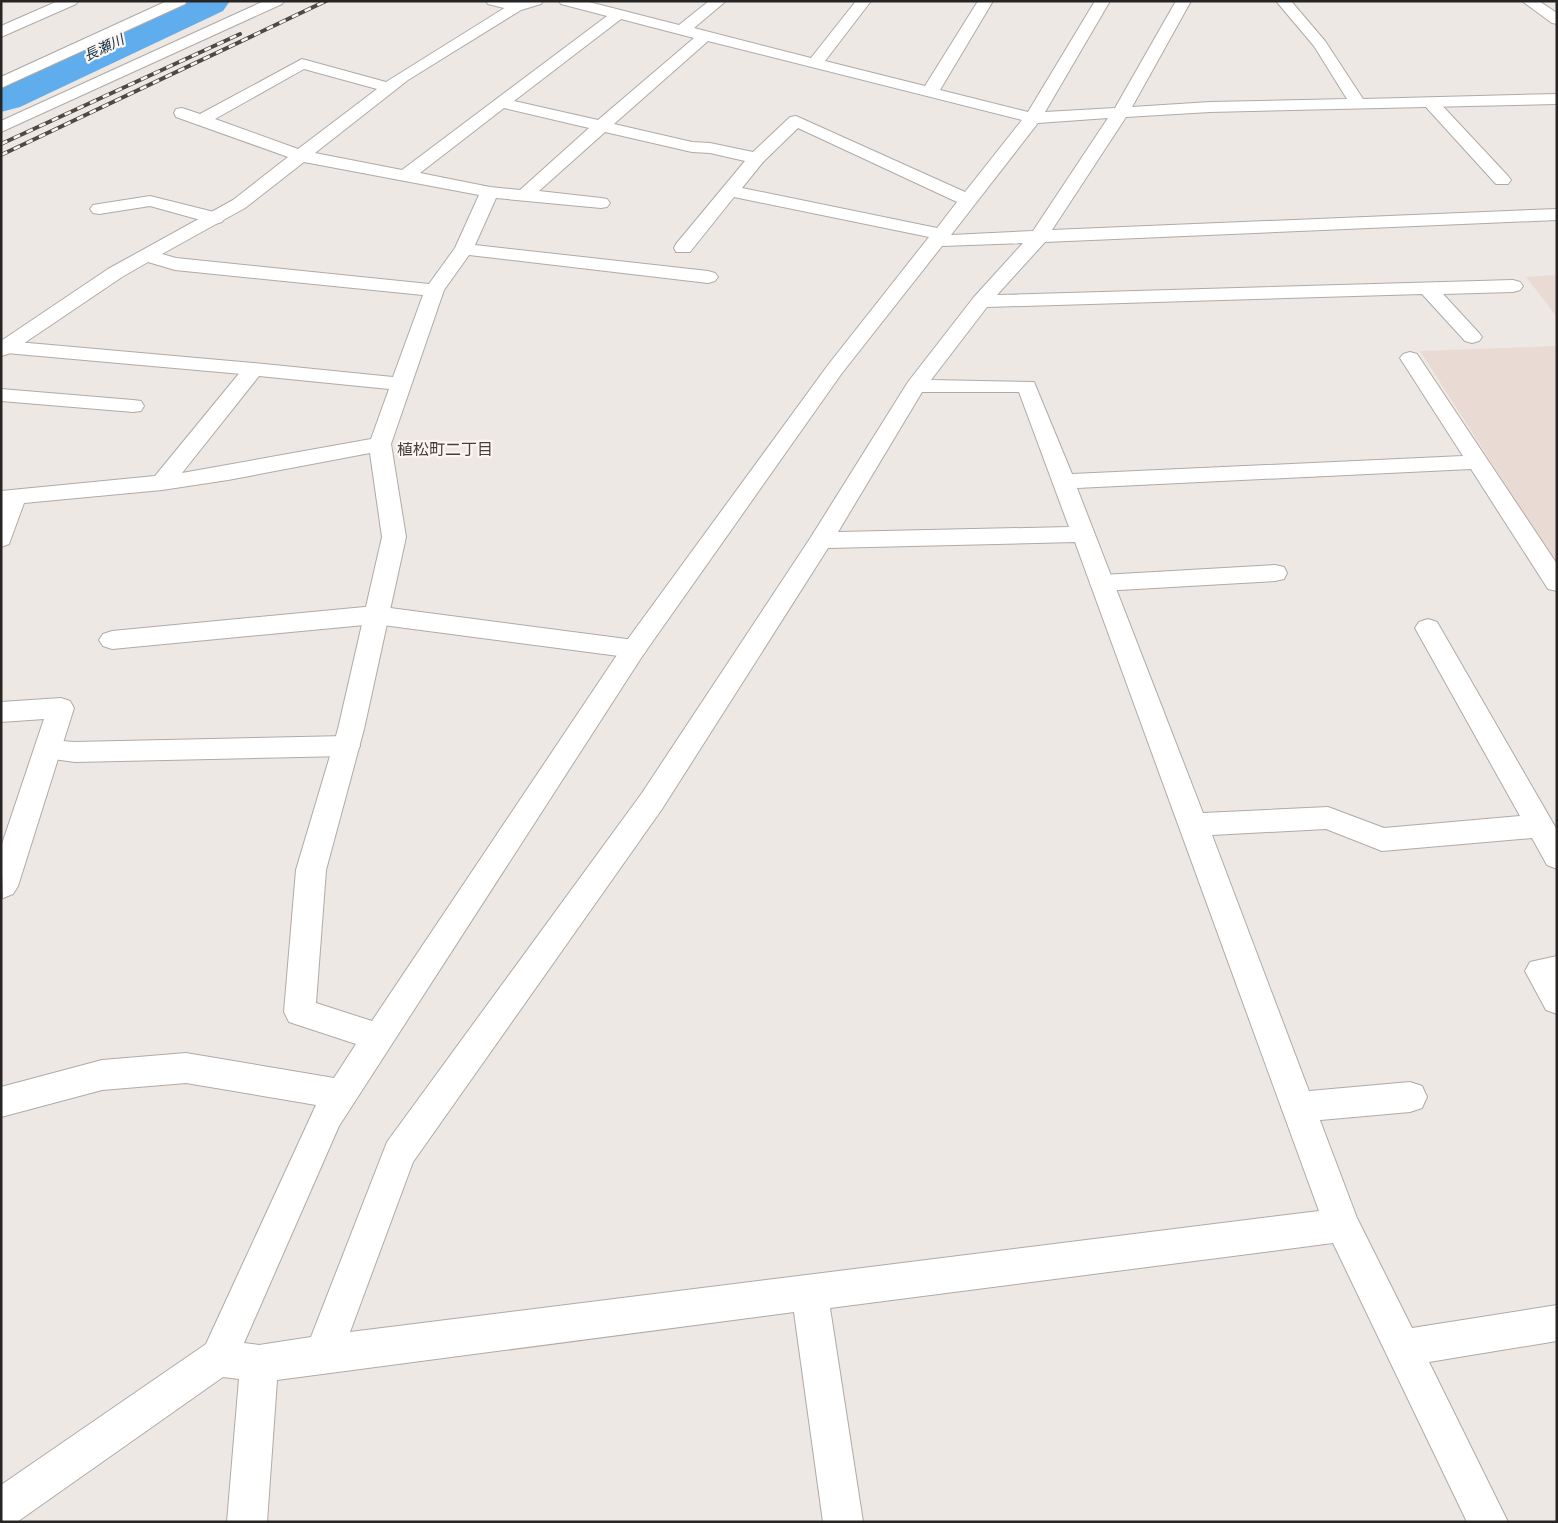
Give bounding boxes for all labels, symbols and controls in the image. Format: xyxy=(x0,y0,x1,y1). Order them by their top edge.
water label: 長瀬川 xyxy=(81,30,129,65)
district label: 植松町二丁目 xyxy=(397,439,493,461)

